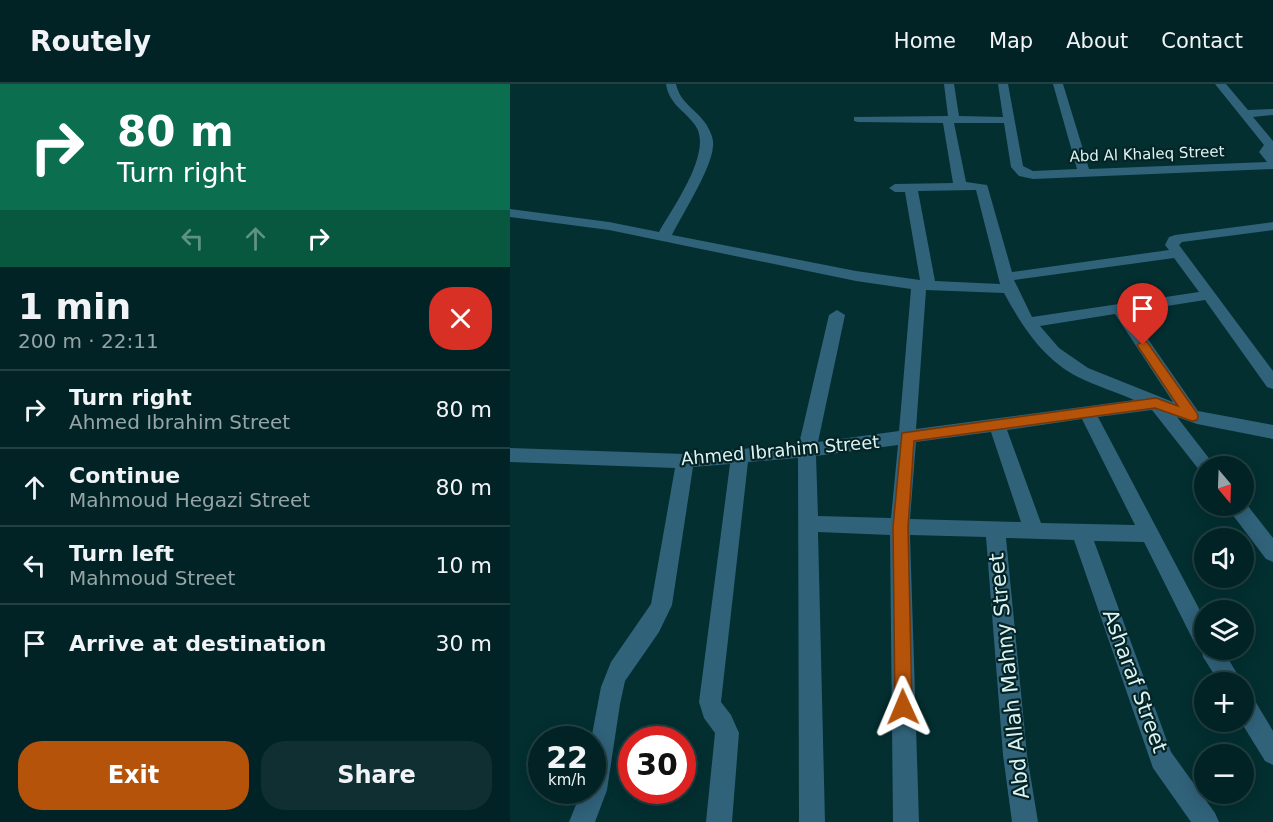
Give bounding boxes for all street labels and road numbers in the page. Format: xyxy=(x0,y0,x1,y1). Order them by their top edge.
street label: Abd Al Khaleq Street xyxy=(1069,142,1225,166)
street label: Ahmed Ibrahim Street xyxy=(680,431,880,469)
street label: Abd Allah Mahny Street xyxy=(984,552,1034,800)
street label: Asharaf Street xyxy=(1098,606,1172,756)

